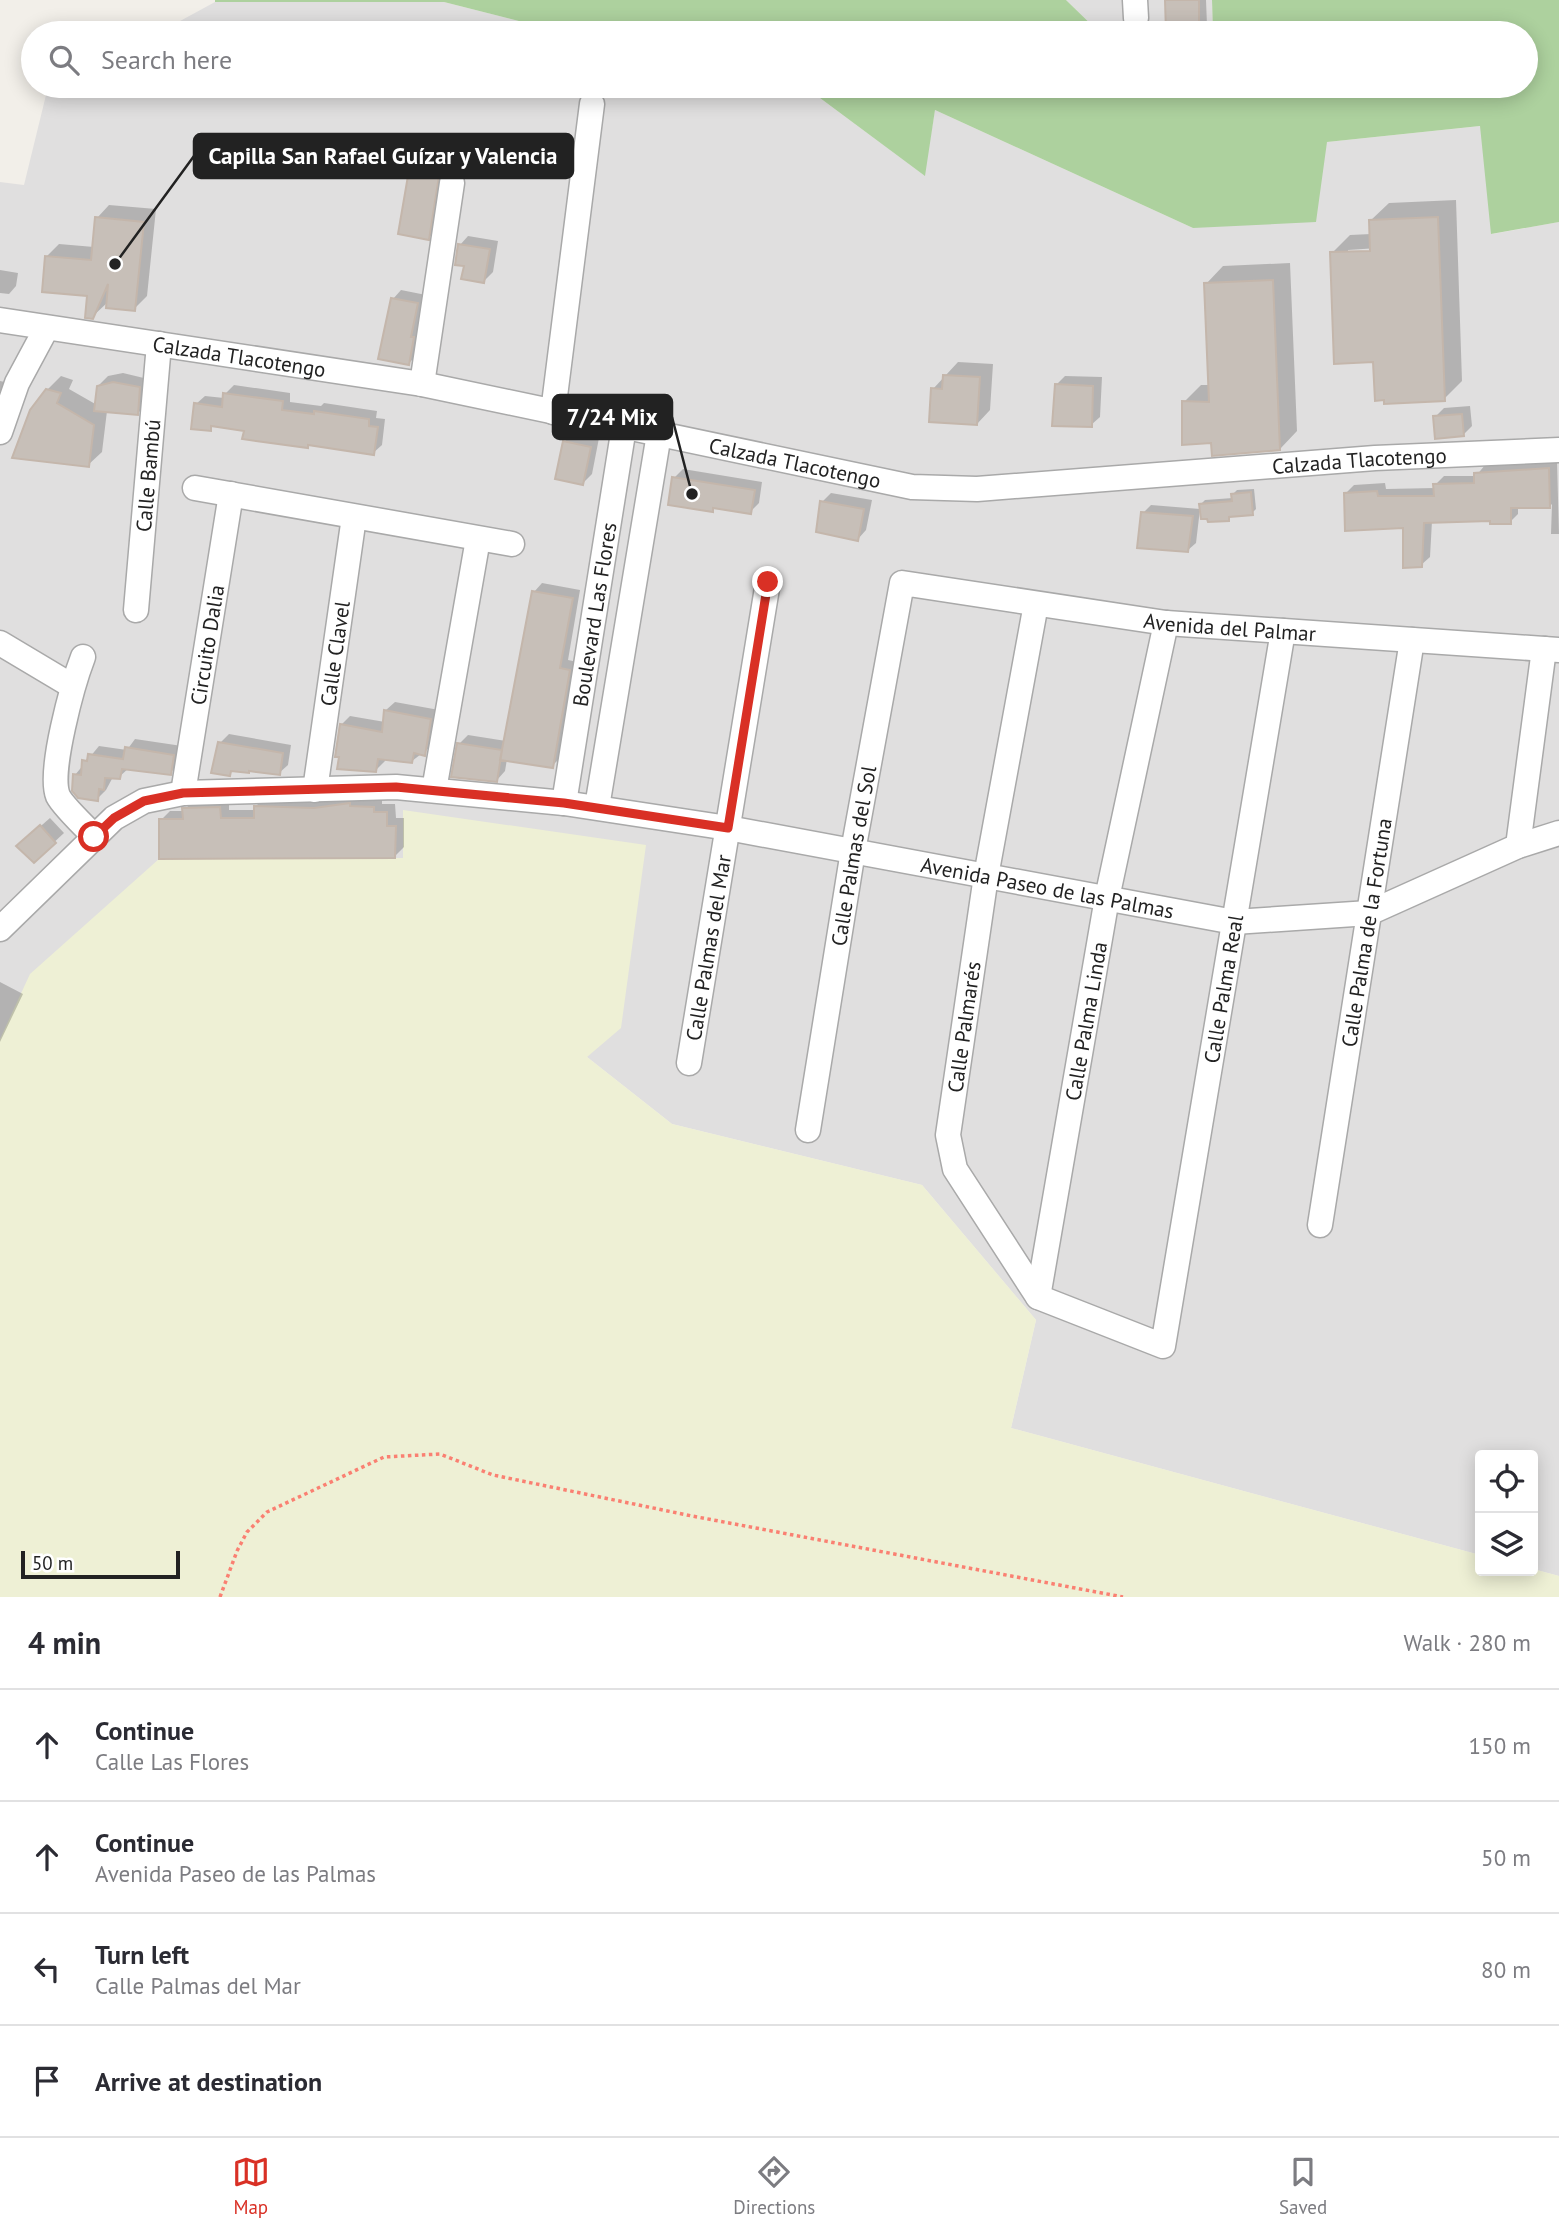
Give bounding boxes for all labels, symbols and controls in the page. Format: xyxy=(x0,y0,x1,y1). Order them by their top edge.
search box xyxy=(21,21,1538,98)
icon: search xyxy=(45,41,83,79)
text: Search here xyxy=(101,43,232,76)
callout: Capilla San Rafael Guízar y Valencia xyxy=(194,134,573,178)
text: Capilla San Rafael Guízar y Valencia xyxy=(208,141,558,170)
street label: Calzada Tlacotengo xyxy=(151,330,328,383)
callout: 7/24 Mix xyxy=(553,395,672,439)
text: 7/24 Mix xyxy=(567,402,658,431)
street label: Calle Bambú xyxy=(129,418,166,533)
street label: Calzada Tlacotengo xyxy=(707,431,883,494)
street label: Calzada Tlacotengo xyxy=(1271,441,1447,479)
street label: Boulevard Las Flores xyxy=(566,520,622,708)
route end xyxy=(752,566,783,597)
street label: Circuito Dalia xyxy=(184,583,230,707)
street label: Calle Clavel xyxy=(314,599,355,708)
street label: Avenida del Palmar xyxy=(1142,606,1317,647)
street label: Calle Palmas del Sol xyxy=(824,763,882,948)
street label: Calle Palma de la Fortuna xyxy=(1335,816,1397,1049)
route start xyxy=(78,821,109,852)
street label: Avenida Paseo de las Palmas xyxy=(919,851,1176,924)
street label: Calle Palmas del Mar xyxy=(679,853,737,1043)
street label: Calle Palma Real xyxy=(1197,913,1249,1065)
street label: Calle Palma Linda xyxy=(1059,939,1113,1103)
street label: Calle Palmarés xyxy=(941,960,987,1094)
map controls xyxy=(1475,1450,1538,1576)
button: locate xyxy=(1475,1450,1538,1513)
button: layers xyxy=(1475,1513,1538,1576)
scale bar xyxy=(21,1548,180,1580)
text: 50 m xyxy=(32,1551,73,1575)
text: 4 min xyxy=(28,1623,101,1662)
text: Walk · 280 m xyxy=(1404,1628,1531,1657)
text: Continue xyxy=(95,1714,194,1747)
icon: ahead xyxy=(28,1726,66,1764)
text: 150 m xyxy=(1469,1731,1531,1760)
text: Calle Las Flores xyxy=(95,1747,249,1776)
text: Continue xyxy=(95,1826,194,1859)
icon: ahead xyxy=(28,1838,66,1876)
text: 50 m xyxy=(1481,1843,1531,1872)
text: Avenida Paseo de las Palmas xyxy=(95,1859,376,1888)
text: Turn left xyxy=(95,1938,189,1971)
icon: left xyxy=(28,1950,66,1988)
text: 80 m xyxy=(1481,1955,1531,1984)
text: Calle Palmas del Mar xyxy=(95,1971,301,2000)
icon: arrive xyxy=(28,2062,66,2100)
text: Arrive at destination xyxy=(95,2065,322,2098)
tab: Map xyxy=(232,2153,270,2219)
tab: Directions xyxy=(733,2153,815,2219)
tab: Saved xyxy=(1279,2153,1327,2219)

